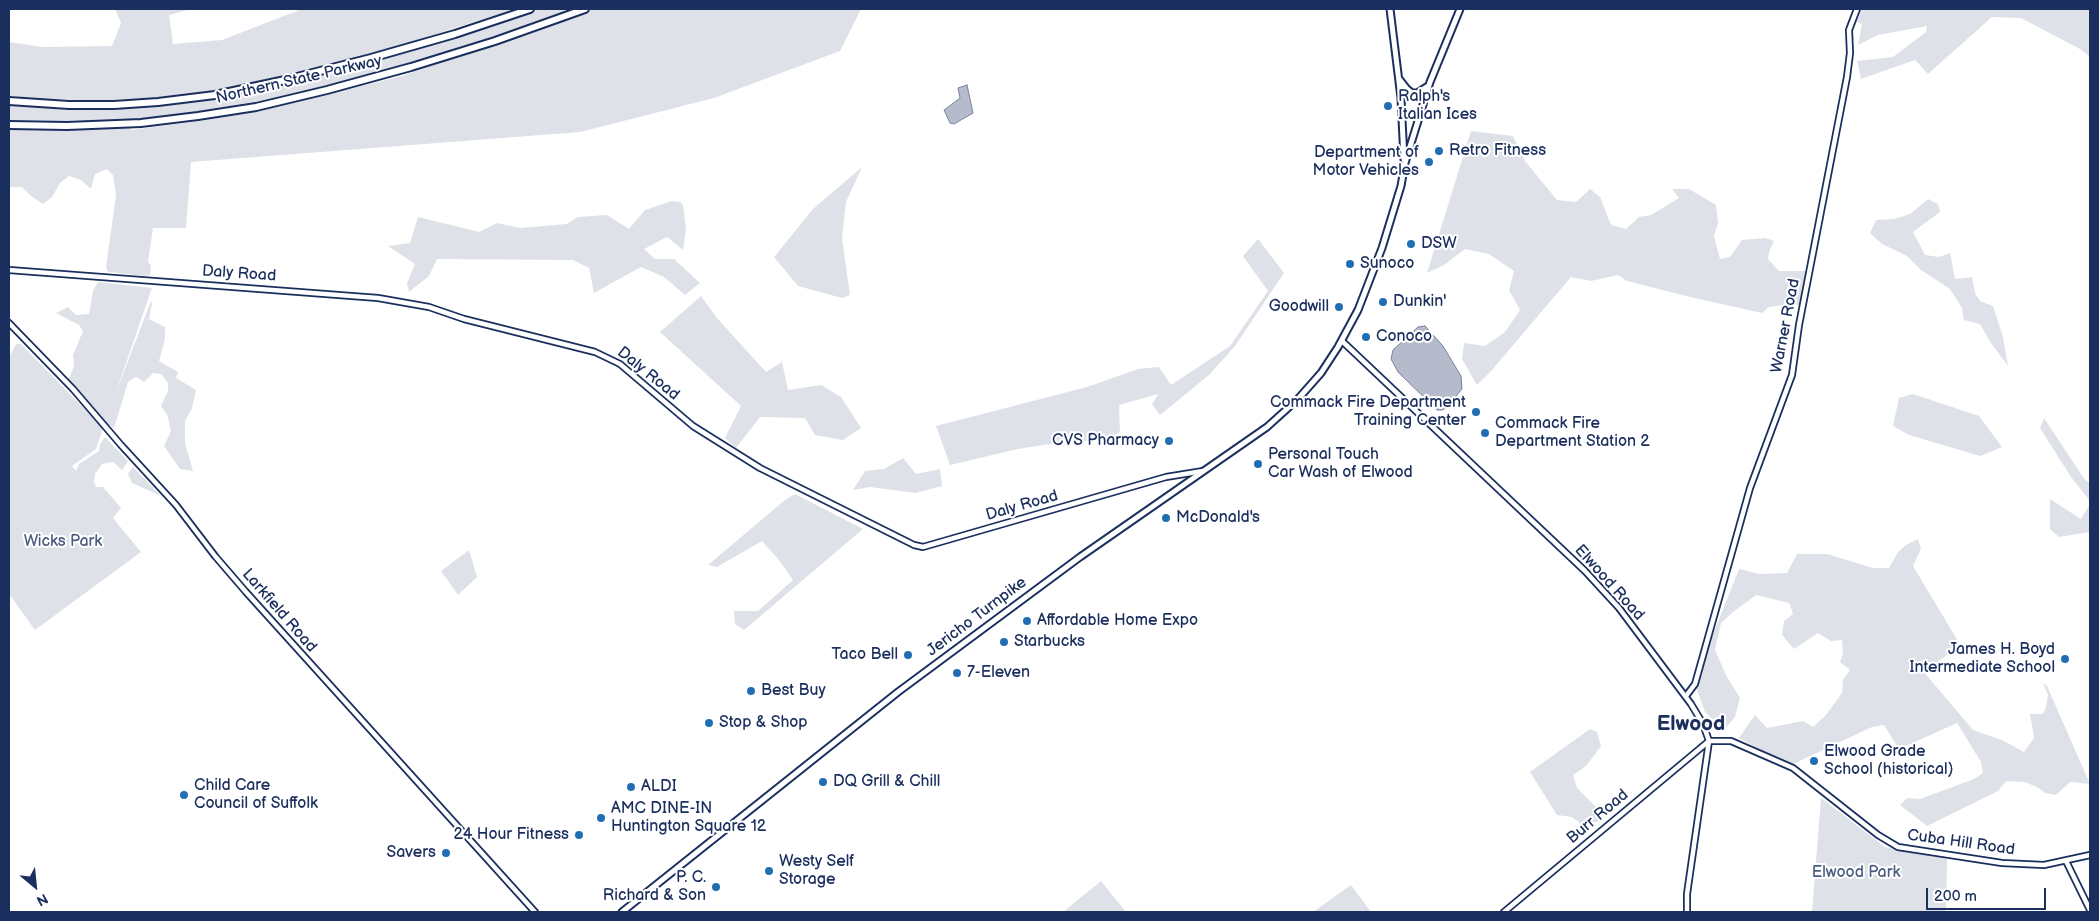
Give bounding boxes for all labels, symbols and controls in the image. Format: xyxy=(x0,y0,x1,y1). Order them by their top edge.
street label: Northern State Parkway xyxy=(214,52,384,108)
place label: Ralph's Italian Ices xyxy=(1398,87,1477,125)
marker: Ralph's Italian Ices xyxy=(1382,100,1394,112)
place label: Retro Fitness xyxy=(1449,141,1546,161)
place label: Department of Motor Vehicles xyxy=(1313,143,1419,181)
marker: Retro Fitness xyxy=(1433,145,1445,157)
marker: Department of Motor Vehicles xyxy=(1423,156,1435,168)
place label: DSW xyxy=(1421,234,1457,254)
marker: DSW xyxy=(1405,238,1417,250)
place label: Sunoco xyxy=(1360,254,1414,274)
marker: Sunoco xyxy=(1344,258,1356,270)
street label: Daly Road xyxy=(201,262,277,286)
street label: Warner Road xyxy=(1767,277,1805,375)
place label: Dunkin' xyxy=(1393,292,1446,312)
marker: Dunkin' xyxy=(1377,296,1389,308)
place label: Goodwill xyxy=(1269,297,1329,317)
marker: Goodwill xyxy=(1333,301,1345,313)
place label: Conoco xyxy=(1376,327,1432,347)
marker: Conoco xyxy=(1360,331,1372,343)
street label: Daly Road xyxy=(613,343,683,405)
place label: Commack Fire Department Training Center xyxy=(1270,393,1466,431)
marker: Commack Fire Department Training Center xyxy=(1470,406,1482,418)
place label: Commack Fire Department Station 2 xyxy=(1495,414,1650,452)
marker: Commack Fire Department Station 2 xyxy=(1479,427,1491,439)
place label: CVS Pharmacy xyxy=(1052,431,1159,451)
marker: CVS Pharmacy xyxy=(1163,435,1175,447)
place label: Personal Touch Car Wash of Elwood xyxy=(1268,445,1413,483)
marker: Personal Touch Car Wash of Elwood xyxy=(1252,458,1264,470)
street label: Daly Road xyxy=(984,487,1060,525)
place label: McDonald's xyxy=(1176,508,1260,528)
marker: McDonald's xyxy=(1160,512,1172,524)
park label: Wicks Park xyxy=(24,532,102,552)
street label: Elwood Road xyxy=(1570,541,1648,625)
street label: Larkfield Road xyxy=(238,565,320,657)
street label: Jericho Turnpike xyxy=(923,573,1031,661)
place label: Affordable Home Expo xyxy=(1037,611,1198,631)
marker: Affordable Home Expo xyxy=(1021,615,1033,627)
place label: Starbucks xyxy=(1014,632,1085,652)
marker: Starbucks xyxy=(998,636,1010,648)
place label: James H. Boyd Intermediate School xyxy=(1910,640,2055,678)
place label: Taco Bell xyxy=(832,645,898,665)
marker: Taco Bell xyxy=(902,649,914,661)
marker: James H. Boyd Intermediate School xyxy=(2059,653,2071,665)
place label: 7-Eleven xyxy=(967,663,1030,683)
marker: 7-Eleven xyxy=(951,667,963,679)
place label: Best Buy xyxy=(761,681,826,701)
marker: Best Buy xyxy=(745,685,757,697)
district label: Elwood xyxy=(1657,712,1725,738)
place label: Stop & Shop xyxy=(719,713,808,733)
marker: Stop & Shop xyxy=(703,717,715,729)
place label: Elwood Grade School (historical) xyxy=(1824,742,1953,780)
marker: Elwood Grade School (historical) xyxy=(1808,755,1820,767)
place label: DQ Grill & Chill xyxy=(833,772,940,792)
place label: Child Care Council of Suffolk xyxy=(194,776,318,814)
marker: DQ Grill & Chill xyxy=(817,776,829,788)
place label: ALDI xyxy=(641,777,677,797)
marker: ALDI xyxy=(625,781,637,793)
street label: Burr Road xyxy=(1563,786,1633,848)
marker: Child Care Council of Suffolk xyxy=(178,789,190,801)
place label: AMC DINE-IN Huntington Square 12 xyxy=(611,799,766,837)
marker: AMC DINE-IN Huntington Square 12 xyxy=(595,812,607,824)
place label: 24 Hour Fitness xyxy=(454,825,569,845)
street label: Cuba Hill Road xyxy=(1906,826,2016,860)
marker: 24 Hour Fitness xyxy=(573,829,585,841)
place label: Savers xyxy=(387,843,436,863)
marker: Savers xyxy=(440,847,452,859)
place label: Westy Self Storage xyxy=(779,852,854,890)
north arrow xyxy=(10,861,60,911)
park label: Elwood Park xyxy=(1812,863,1900,883)
marker: Westy Self Storage xyxy=(763,865,775,877)
place label: P. C. Richard & Son xyxy=(603,868,706,906)
scale bar xyxy=(1929,878,2049,910)
marker: P. C. Richard & Son xyxy=(710,881,722,893)
text: 200 m xyxy=(1934,887,1977,906)
text: N xyxy=(34,890,51,910)

